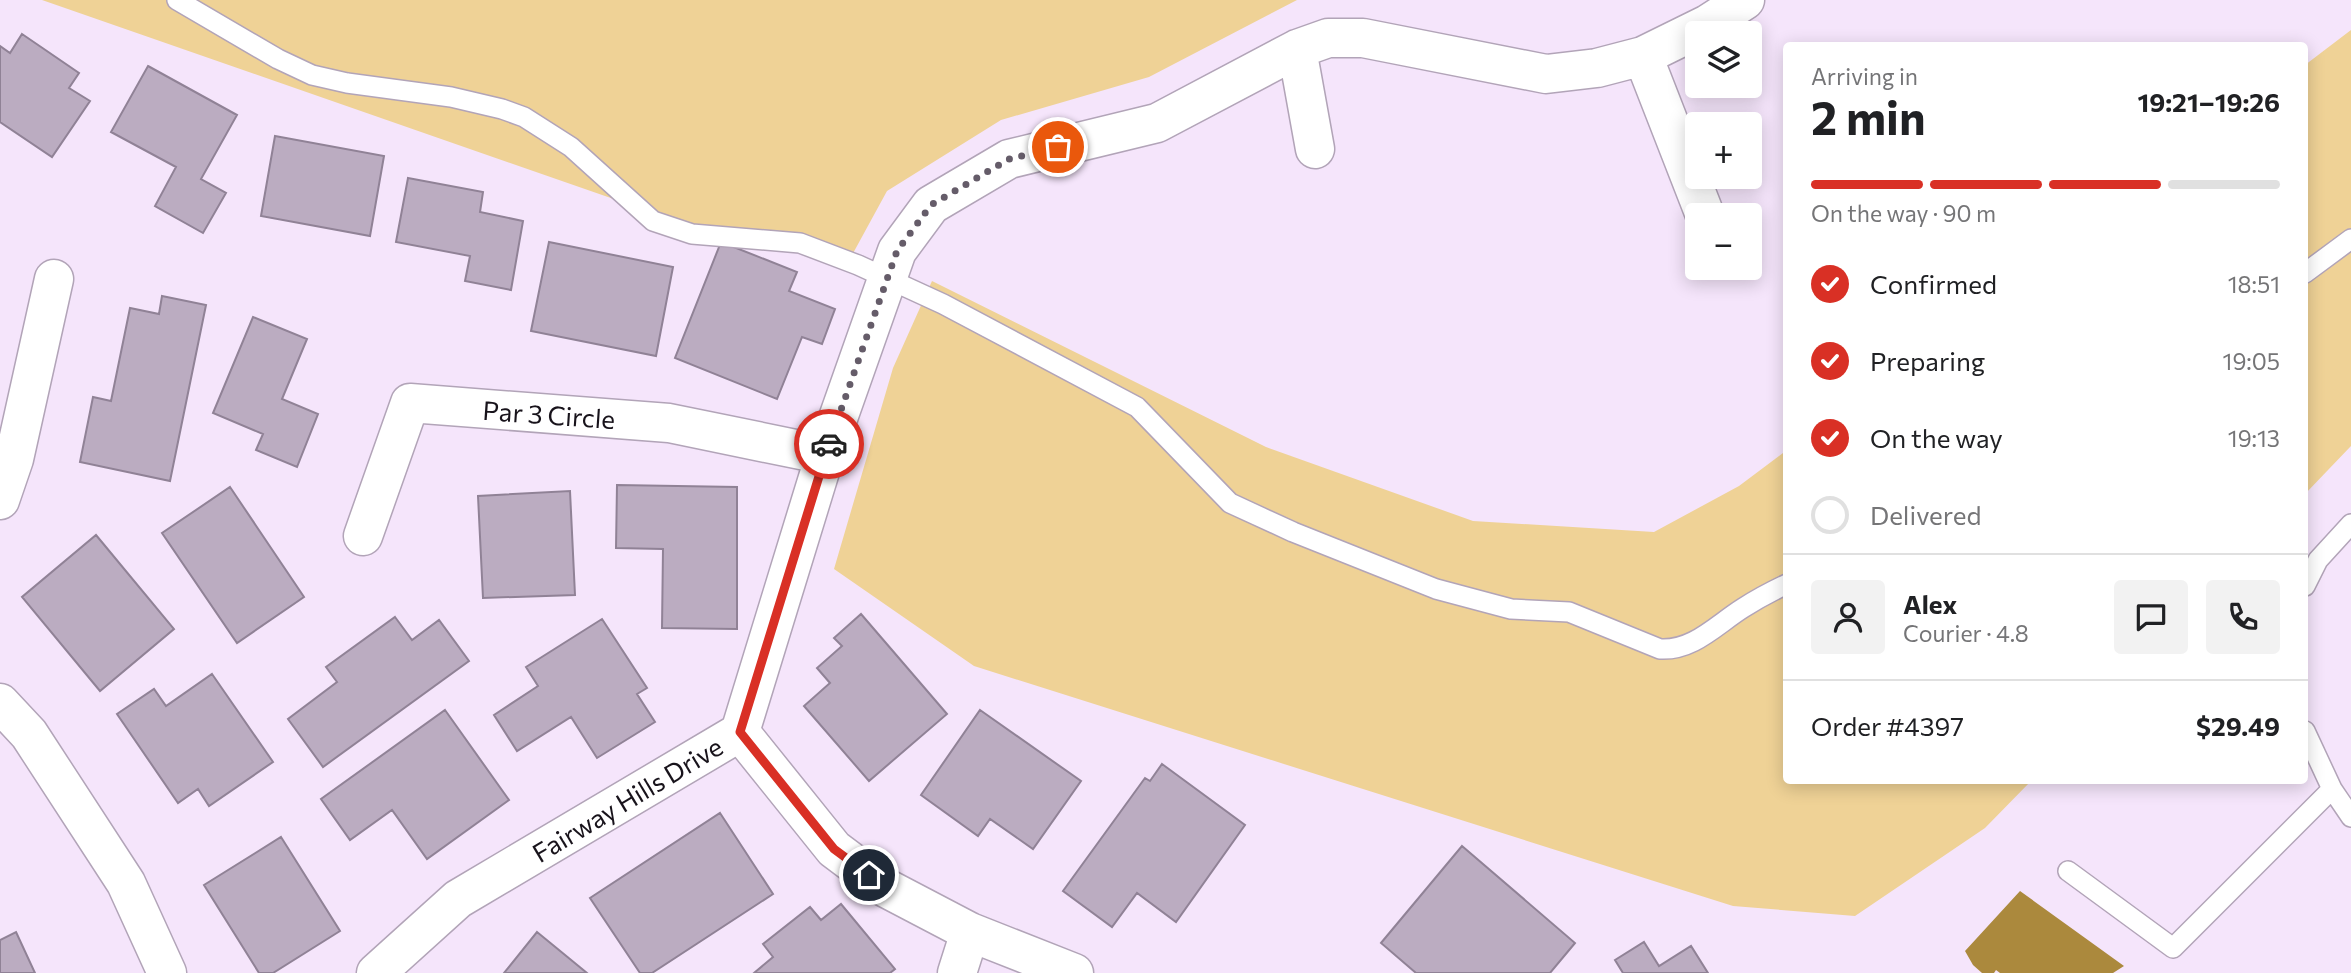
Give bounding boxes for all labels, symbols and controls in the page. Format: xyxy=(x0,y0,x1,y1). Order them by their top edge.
map controls xyxy=(1685,21,1762,280)
button: layers xyxy=(1685,21,1762,98)
text: Arriving in xyxy=(1811,62,1918,90)
text: 19:21–19:26 xyxy=(2137,86,2280,117)
text: 2 min xyxy=(1811,88,1926,144)
button: + xyxy=(1685,112,1762,189)
pin xyxy=(1028,117,1088,177)
icon: bag xyxy=(1039,128,1077,166)
text: On the way · 90 m xyxy=(1811,199,1996,227)
button: − xyxy=(1685,203,1762,280)
icon: check xyxy=(1811,265,1849,303)
text: Confirmed xyxy=(1870,268,1997,299)
text: 18:51 xyxy=(2228,270,2280,298)
icon: check xyxy=(1811,342,1849,380)
text: Preparing xyxy=(1870,345,1985,376)
text: 19:05 xyxy=(2223,347,2280,375)
street label: Par 3 Circle xyxy=(482,394,616,434)
courier xyxy=(794,409,864,479)
icon: check xyxy=(1811,419,1849,457)
text: On the way xyxy=(1870,422,2003,453)
text: 19:13 xyxy=(2228,424,2280,452)
icon: car xyxy=(810,425,848,463)
text: Delivered xyxy=(1870,499,1981,530)
button: person xyxy=(1811,580,1885,654)
button: chat xyxy=(2114,580,2188,654)
button: phone xyxy=(2206,580,2280,654)
text: Alex xyxy=(1903,588,1957,619)
text: Courier · 4.8 xyxy=(1903,619,2029,647)
text: Order #4397 xyxy=(1811,710,1964,741)
text: $29.49 xyxy=(2196,710,2280,741)
street label: Fairway Hills Drive xyxy=(526,730,728,868)
pin xyxy=(839,845,899,905)
icon: home xyxy=(850,856,888,894)

